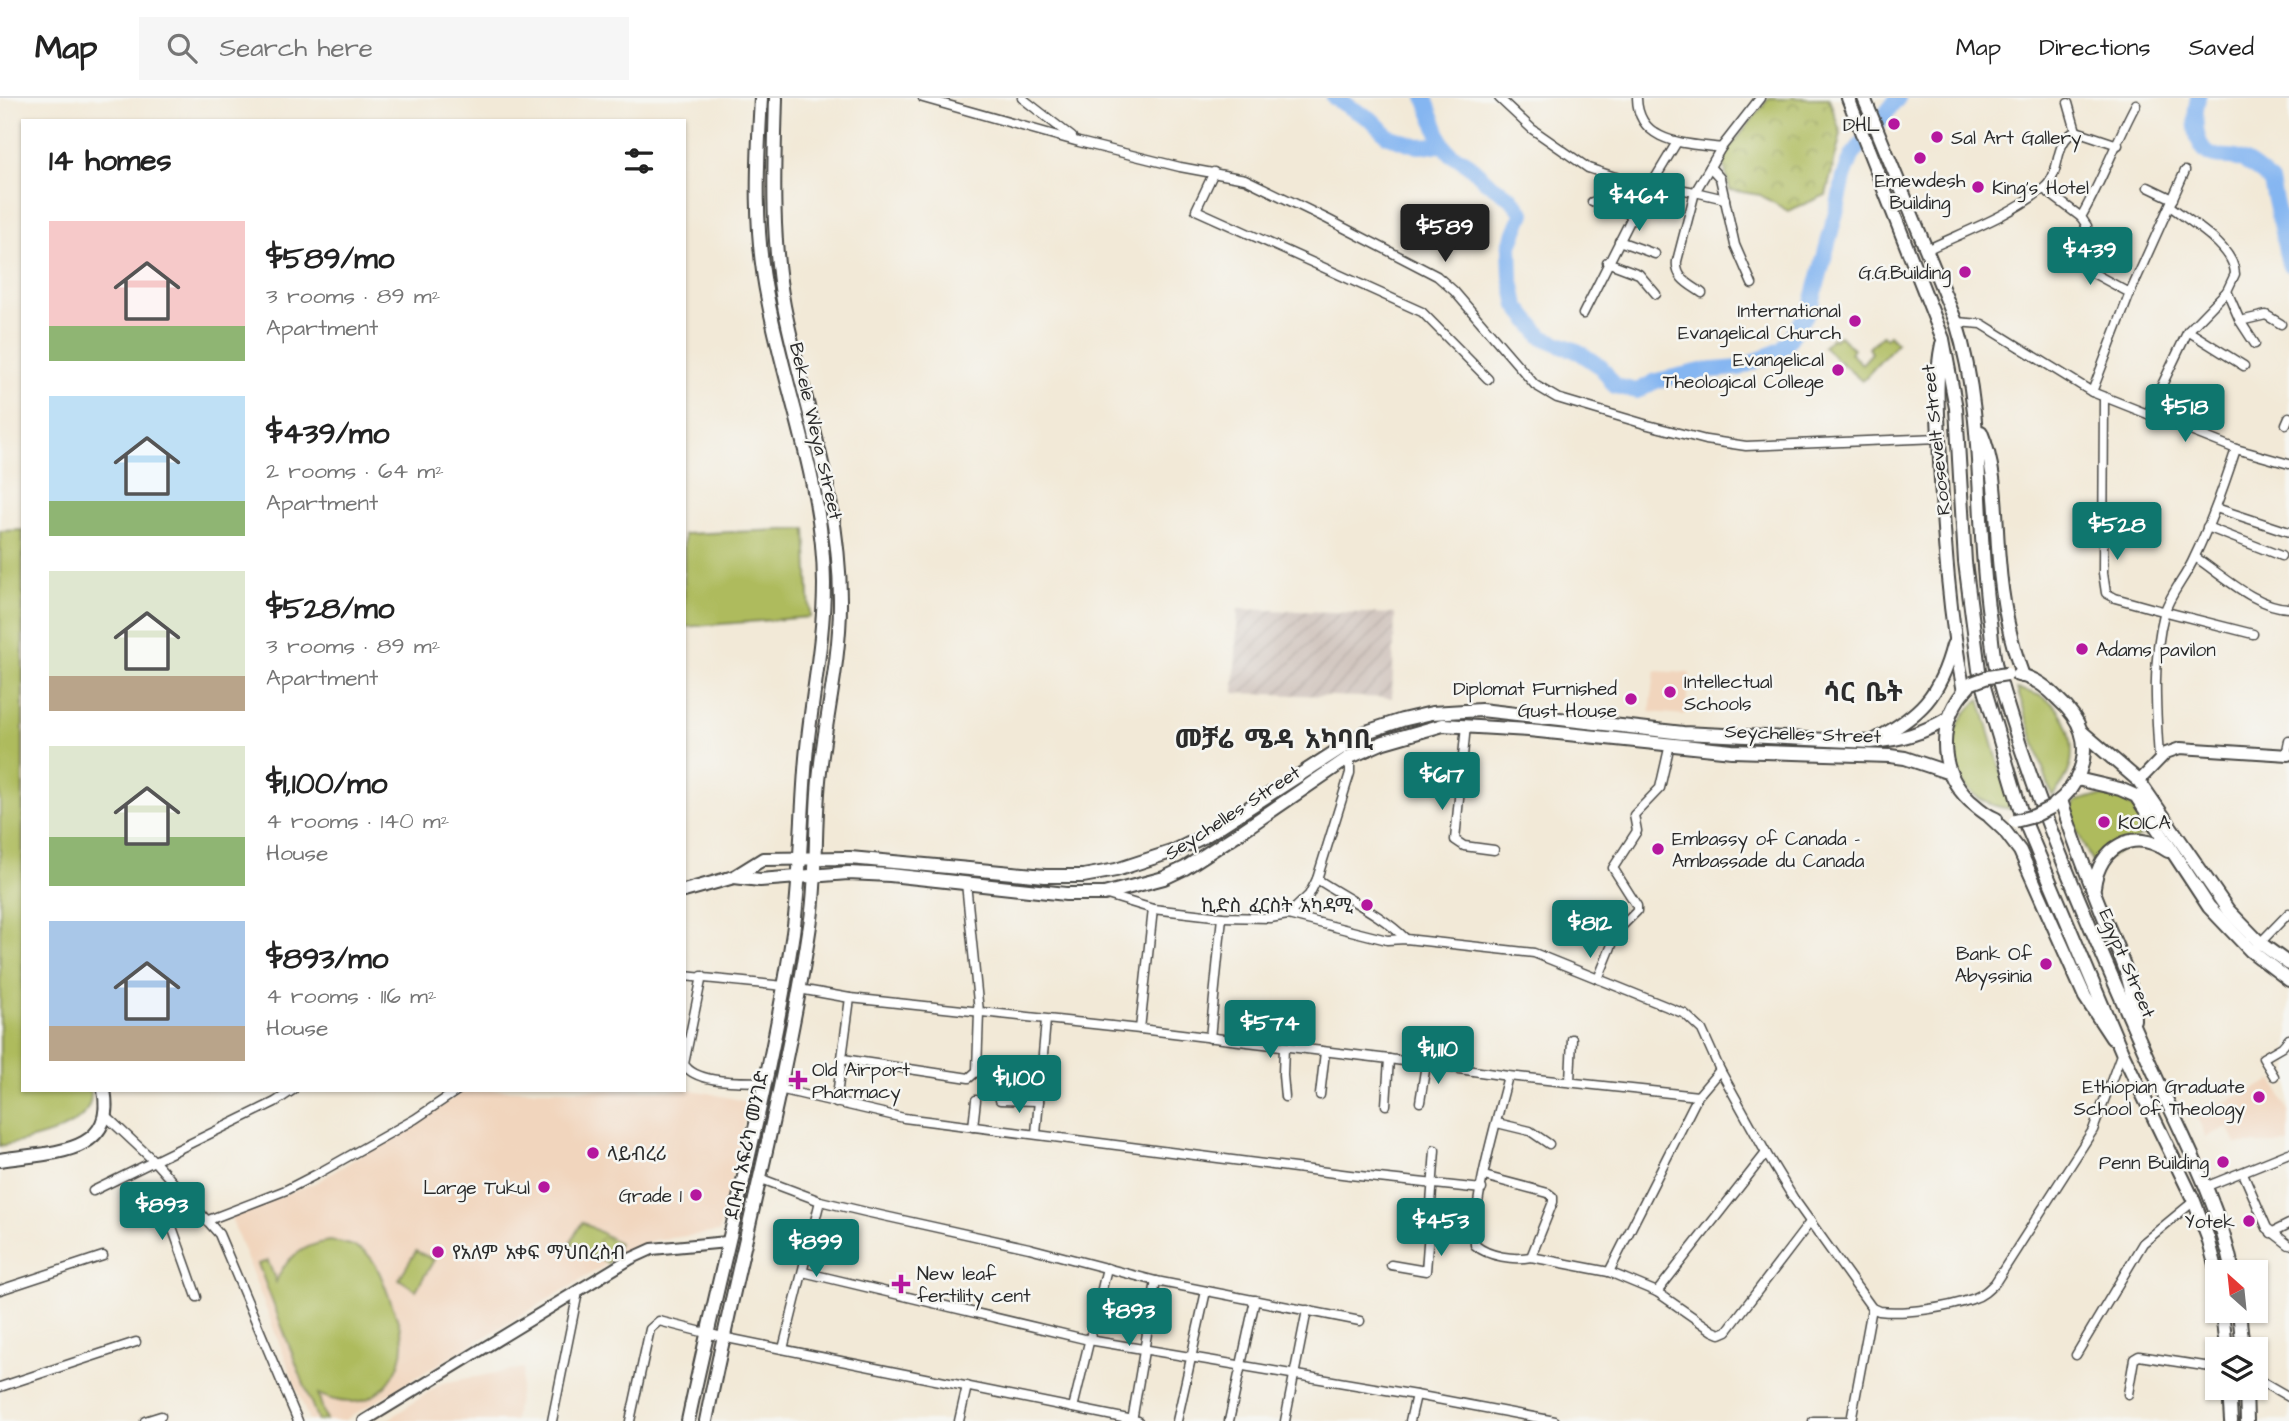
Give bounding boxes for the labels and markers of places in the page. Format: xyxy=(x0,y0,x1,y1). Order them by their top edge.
place label: DHL xyxy=(1843,112,1880,139)
marker: DHL xyxy=(1886,116,1902,132)
place label: Sal Art Gallery xyxy=(1951,125,2082,153)
marker: Sal Art Gallery xyxy=(1929,129,1945,145)
marker: Emewdesh Building xyxy=(1912,150,1928,166)
place label: Emewdesh Building xyxy=(1875,168,1966,218)
pin: $464 xyxy=(1598,174,1680,233)
place label: King's Hotel xyxy=(1992,175,2089,203)
marker: King's Hotel xyxy=(1970,179,1986,195)
pin: $589 xyxy=(1404,204,1486,264)
pin: $439 xyxy=(2049,228,2131,287)
place label: G.G.Building xyxy=(1858,260,1951,288)
marker: G.G.Building xyxy=(1957,264,1973,280)
place label: International Evangelical Church xyxy=(1678,298,1842,348)
marker: International Evangelical Church xyxy=(1847,313,1863,329)
place label: Evangelical Theological College xyxy=(1663,347,1824,397)
marker: Evangelical Theological College xyxy=(1830,362,1846,378)
pin: $518 xyxy=(2144,384,2226,444)
pin: $528 xyxy=(2076,503,2158,562)
place label: Adams pavilon xyxy=(2096,637,2216,664)
marker: Adams pavilon xyxy=(2074,641,2090,657)
place label: Intellectual Schools xyxy=(1684,669,1773,718)
place label: Diplomat Furnished Gust House xyxy=(1453,676,1617,725)
marker: Intellectual Schools xyxy=(1662,684,1678,700)
marker: Diplomat Furnished Gust House xyxy=(1623,691,1639,707)
pin: $617 xyxy=(1401,752,1483,812)
place label: KOICA xyxy=(2118,810,2171,837)
marker: KOICA xyxy=(2096,814,2112,830)
place label: Embassy of Canada - Ambassade du Canada xyxy=(1672,826,1865,875)
marker: Embassy of Canada - Ambassade du Canada xyxy=(1650,841,1666,857)
place label: ኪድስ ፈርስት አካዳሚ xyxy=(1201,893,1353,920)
marker: ኪድስ ፈርስት አካዳሚ xyxy=(1359,897,1375,913)
pin: $812 xyxy=(1549,900,1631,960)
place label: Bank Of Abyssinia xyxy=(1955,941,2033,991)
marker: Bank Of Abyssinia xyxy=(2038,956,2054,972)
pin: $574 xyxy=(1229,1000,1311,1060)
pin: $1,110 xyxy=(1381,1026,1495,1086)
pin: $1,100 xyxy=(962,1056,1076,1115)
place label: Old Airport Pharmacy xyxy=(812,1057,910,1107)
marker: Old Airport Pharmacy xyxy=(790,1072,806,1088)
place label: Ethiopian Graduate School of Theology xyxy=(2074,1074,2246,1124)
marker: Ethiopian Graduate School of Theology xyxy=(2251,1089,2267,1105)
place label: ላይብረሪ xyxy=(607,1141,667,1168)
marker: ላይብረሪ xyxy=(585,1145,601,1161)
place label: Penn Building xyxy=(2099,1150,2209,1178)
marker: Penn Building xyxy=(2215,1154,2231,1170)
place label: Large Tukul xyxy=(423,1175,530,1203)
marker: Large Tukul xyxy=(536,1179,552,1195)
pin: $893 xyxy=(121,1182,203,1242)
place label: Grade 1 xyxy=(619,1183,683,1210)
marker: Grade 1 xyxy=(688,1187,704,1203)
pin: $453 xyxy=(1400,1198,1482,1258)
place label: Yotek xyxy=(2185,1209,2235,1236)
marker: Yotek xyxy=(2241,1213,2257,1229)
pin: $899 xyxy=(775,1220,857,1279)
place label: የአለም አቀፍ ማህበረስብ xyxy=(452,1240,625,1267)
marker: የአለም አቀፍ ማህበረስብ xyxy=(430,1244,446,1260)
place label: New leaf fertility cent xyxy=(917,1261,1031,1311)
marker: New leaf fertility cent xyxy=(891,1274,911,1294)
pin: $893 xyxy=(1088,1288,1170,1348)

